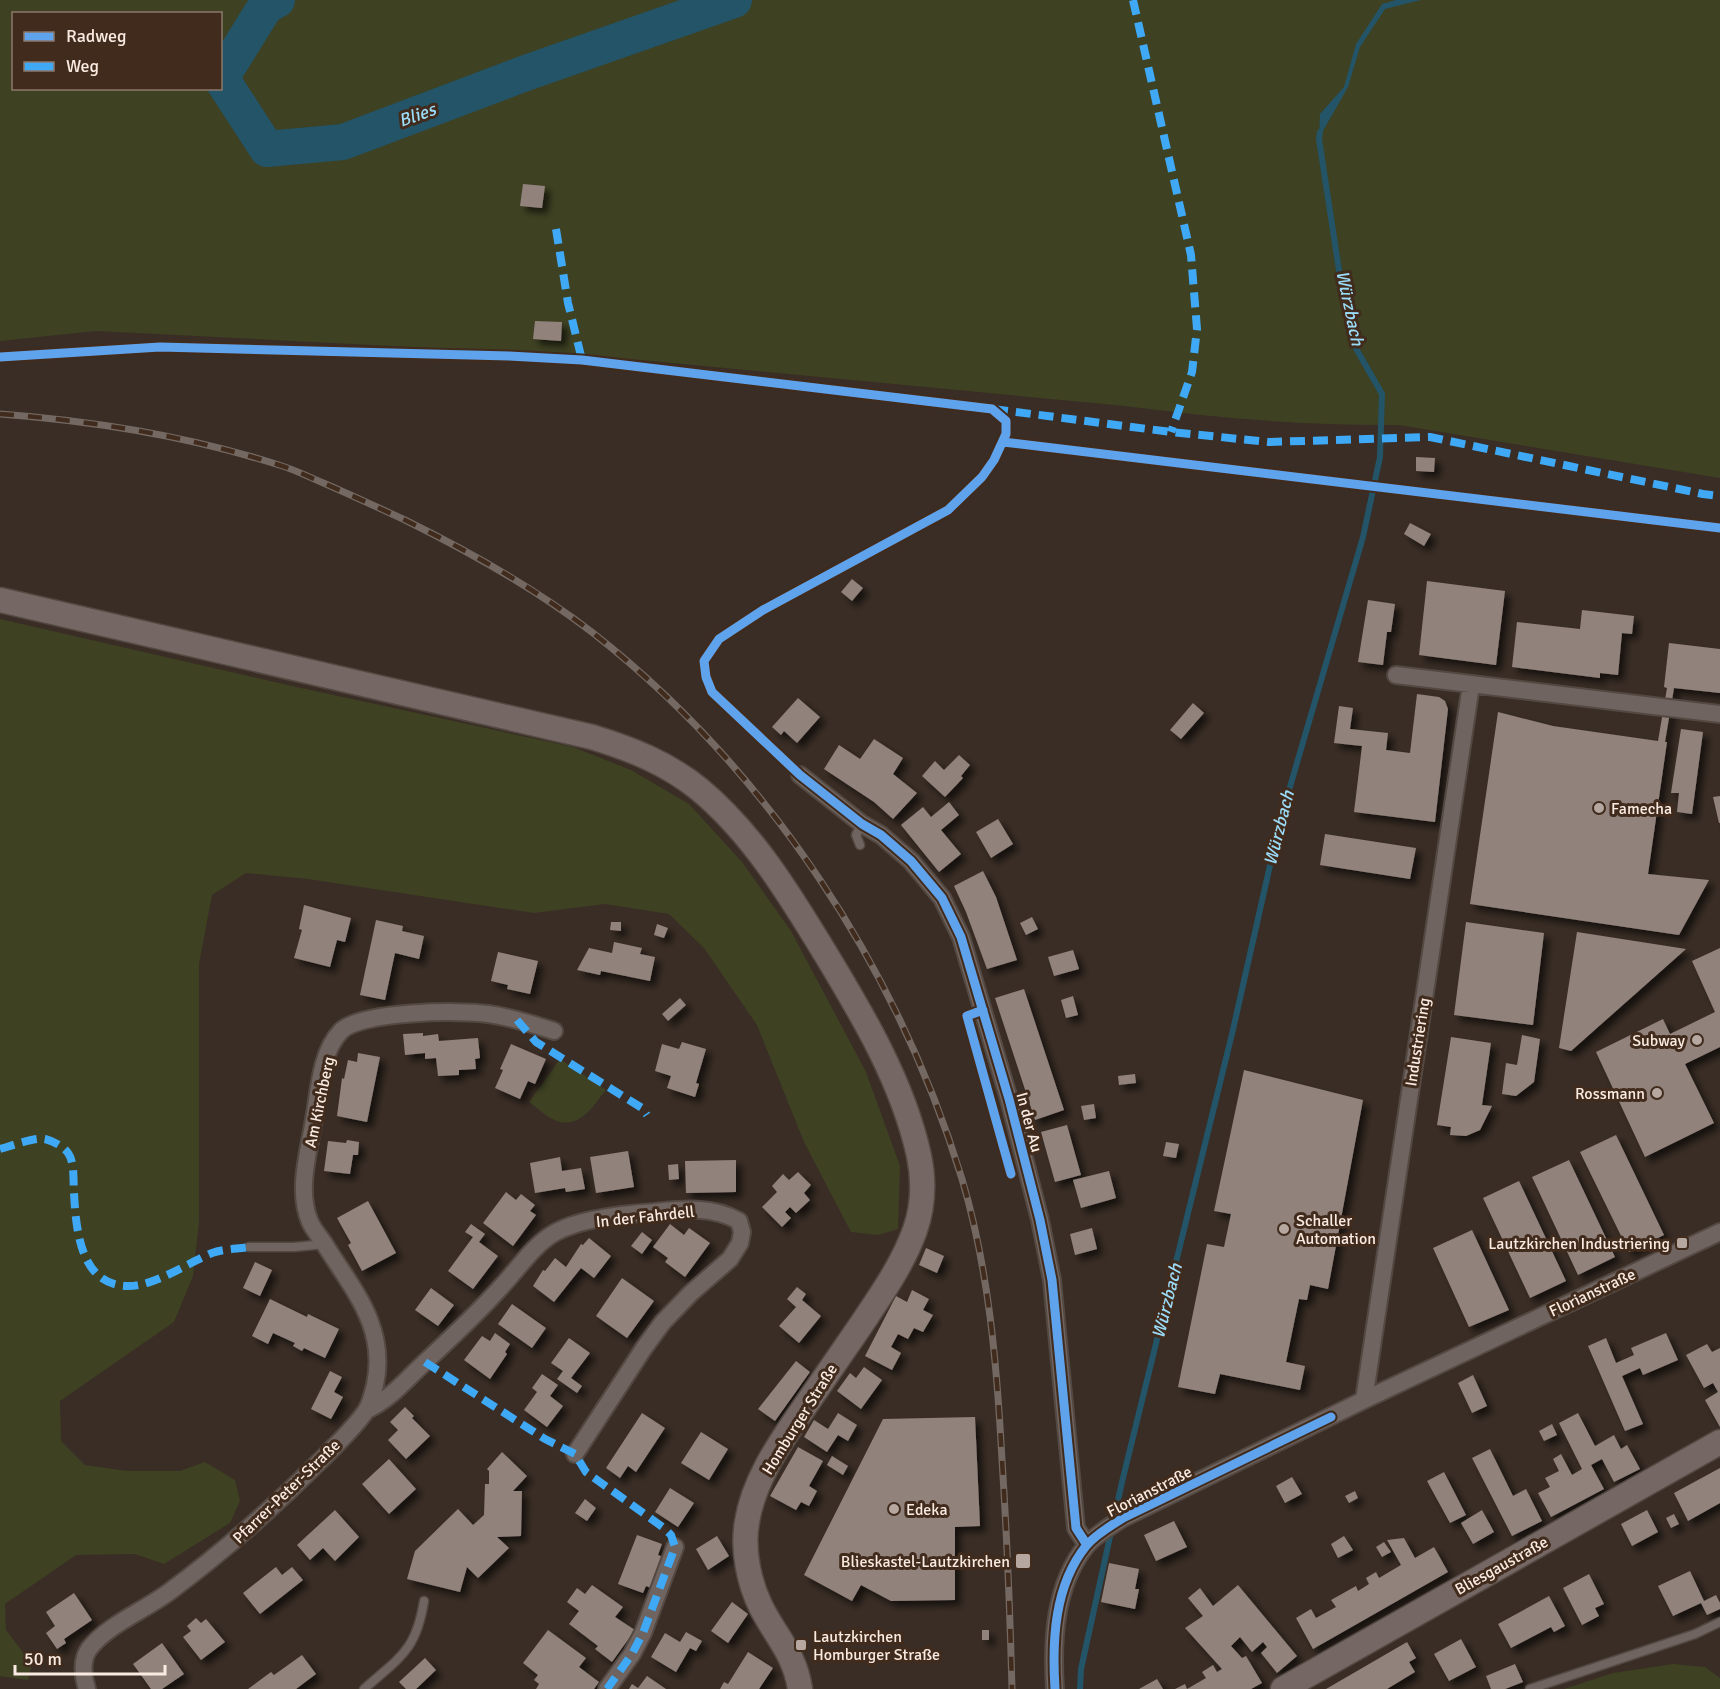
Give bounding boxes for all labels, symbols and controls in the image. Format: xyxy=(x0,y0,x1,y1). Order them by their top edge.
legend xyxy=(12,12,222,90)
text: Radweg xyxy=(66,25,127,47)
text: Weg xyxy=(66,55,99,77)
water label: Blies xyxy=(395,97,441,132)
water label: Würzbach xyxy=(1331,268,1369,349)
water label: Würzbach xyxy=(1259,787,1299,868)
place label: Famecha xyxy=(1611,799,1672,819)
marker: Famecha xyxy=(1592,801,1606,815)
street label: Industriering xyxy=(1401,996,1435,1088)
place label: Subway xyxy=(1632,1031,1686,1051)
marker: Subway xyxy=(1690,1033,1704,1047)
street label: Am Kirchberg xyxy=(301,1055,339,1149)
place label: Rossmann xyxy=(1575,1084,1645,1104)
marker: Rossmann xyxy=(1650,1086,1664,1100)
street label: In der Au xyxy=(1011,1090,1047,1154)
street label: In der Fahrdell xyxy=(595,1202,696,1232)
place label: Schaller Automation xyxy=(1296,1211,1376,1249)
marker: Schaller Automation xyxy=(1277,1222,1291,1236)
place label: Lautzkirchen Industriering xyxy=(1488,1234,1670,1254)
marker: Lautzkirchen Industriering xyxy=(1675,1236,1689,1250)
water label: Würzbach xyxy=(1147,1260,1187,1341)
street label: Florianstraße xyxy=(1546,1264,1639,1322)
street label: Homburger Straße xyxy=(758,1360,842,1479)
street label: Pfarrer-Peter-Straße xyxy=(229,1435,345,1548)
street label: Florianstraße xyxy=(1103,1462,1195,1522)
place label: Edeka xyxy=(906,1500,948,1520)
marker: Edeka xyxy=(887,1502,901,1516)
street label: Bliesgaustraße xyxy=(1451,1532,1552,1600)
place label: Blieskastel-Lautzkirchen xyxy=(841,1552,1010,1572)
marker: Blieskastel-Lautzkirchen xyxy=(1014,1552,1032,1570)
place label: Lautzkirchen Homburger Straße xyxy=(813,1627,940,1665)
scale bar xyxy=(15,1638,165,1676)
marker: Lautzkirchen Homburger Straße xyxy=(794,1638,808,1652)
text: 50 m xyxy=(24,1648,62,1670)

